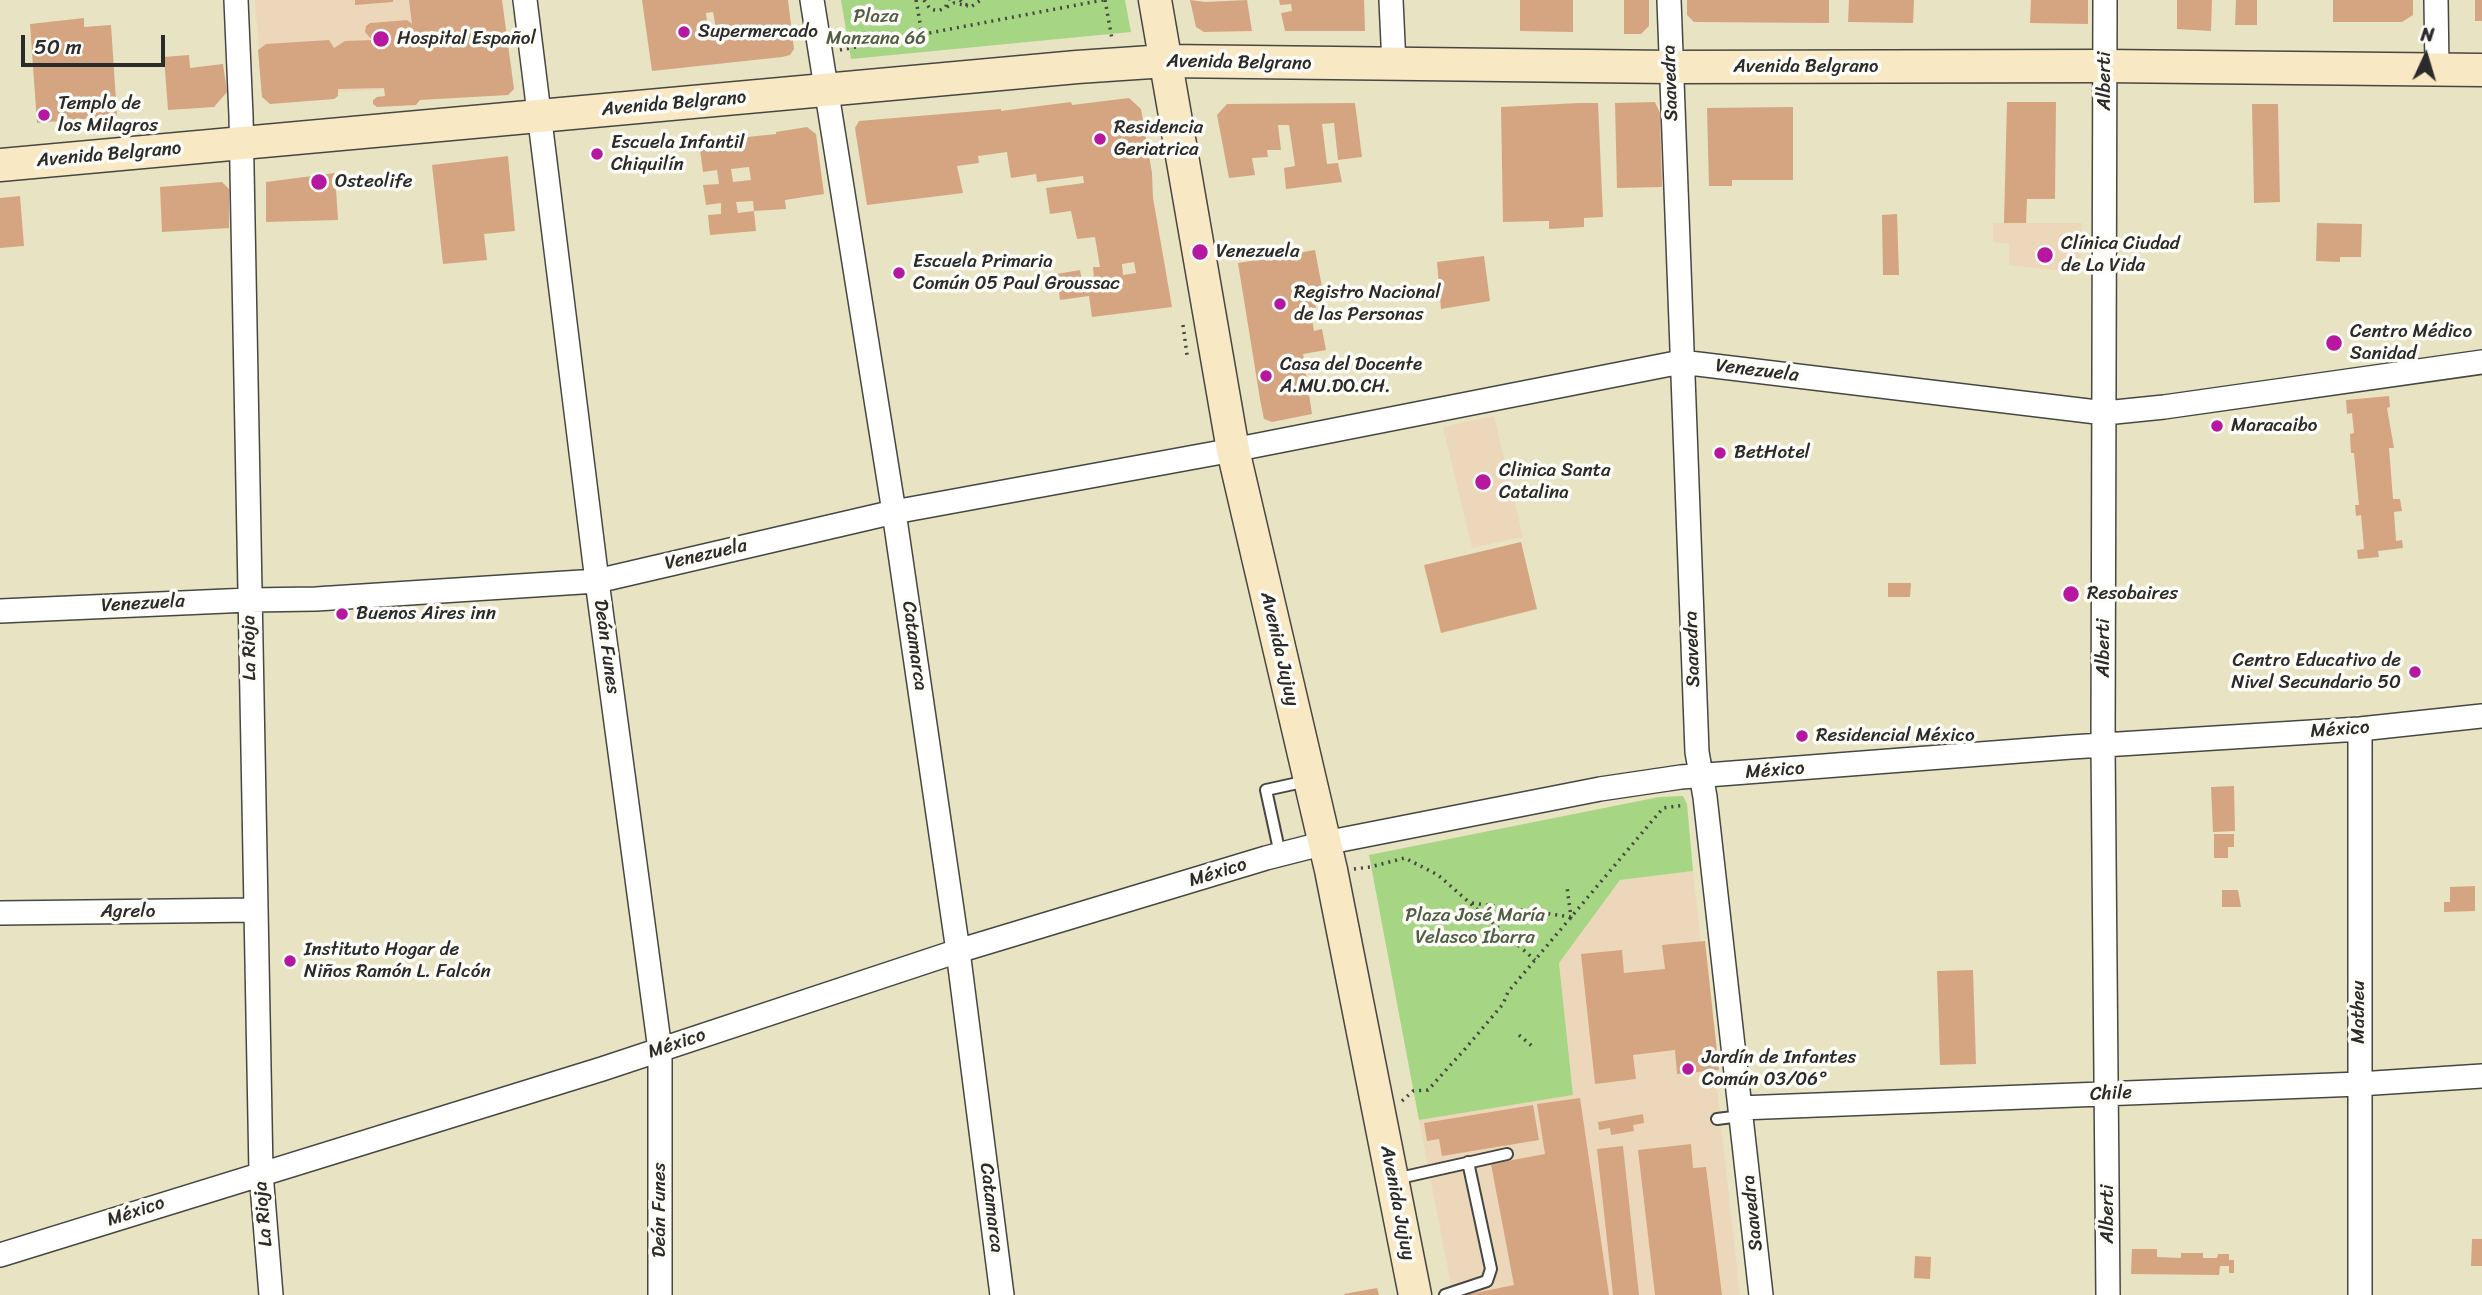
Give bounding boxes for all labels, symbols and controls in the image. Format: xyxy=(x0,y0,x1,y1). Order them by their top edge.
park label: Plaza Manzana 66 xyxy=(826,6,926,50)
text: N xyxy=(2420,18,2435,51)
scale bar xyxy=(24,21,168,65)
place label: Supermercado xyxy=(698,21,818,43)
north arrow xyxy=(2391,21,2461,91)
marker: Supermercado xyxy=(676,24,692,40)
text: 50 m xyxy=(34,28,82,66)
place label: Hospital Español xyxy=(397,28,536,50)
marker: Hospital Español xyxy=(371,29,391,49)
street label: Saavedra xyxy=(1658,44,1684,122)
street label: Avenida Belgrano xyxy=(1166,50,1312,76)
street label: Alberti xyxy=(2094,51,2116,111)
street label: Avenida Belgrano xyxy=(1734,56,1878,78)
street label: Avenida Belgrano xyxy=(601,86,747,122)
place label: Templo de los Milagros xyxy=(58,93,158,137)
marker: Templo de los Milagros xyxy=(36,107,52,123)
place label: Residencia Geriatrica xyxy=(1114,117,1203,161)
marker: Residencia Geriatrica xyxy=(1092,131,1108,147)
place label: Escuela Infantil Chiquilín xyxy=(611,132,744,176)
street label: Avenida Belgrano xyxy=(36,137,182,173)
marker: Escuela Infantil Chiquilín xyxy=(589,146,605,162)
place label: Osteolife xyxy=(335,171,413,193)
marker: Osteolife xyxy=(309,172,329,192)
place label: Clínica Ciudad de La Vida xyxy=(2061,233,2180,277)
place label: Venezuela xyxy=(1216,241,1299,263)
marker: Venezuela xyxy=(1190,242,1210,262)
marker: Clínica Ciudad de La Vida xyxy=(2035,245,2055,265)
place label: Escuela Primaria Común 05 Paul Groussac xyxy=(913,251,1120,295)
marker: Escuela Primaria Común 05 Paul Groussac xyxy=(891,265,907,281)
place label: Registro Nacional de las Personas xyxy=(1294,282,1441,326)
marker: Registro Nacional de las Personas xyxy=(1272,296,1288,312)
place label: Centro Médico Sanidad xyxy=(2350,321,2472,365)
marker: Centro Médico Sanidad xyxy=(2324,333,2344,353)
place label: Casa del Docente A.MU.DO.CH. xyxy=(1280,354,1422,398)
street label: Venezuela xyxy=(1714,355,1800,387)
marker: Casa del Docente A.MU.DO.CH. xyxy=(1258,368,1274,384)
place label: Maracaibo xyxy=(2231,415,2317,437)
marker: Maracaibo xyxy=(2209,418,2225,434)
place label: BetHotel xyxy=(1734,442,1810,464)
marker: BetHotel xyxy=(1712,445,1728,461)
place label: Clinica Santa Catalina xyxy=(1499,460,1611,504)
marker: Clinica Santa Catalina xyxy=(1473,472,1493,492)
street label: Venezuela xyxy=(663,535,749,575)
place label: Resobaires xyxy=(2087,583,2178,605)
marker: Resobaires xyxy=(2061,584,2081,604)
street label: Venezuela xyxy=(101,590,185,618)
street label: Avenida Jujuy xyxy=(1255,590,1303,708)
street label: Deán Funes xyxy=(588,598,624,696)
street label: Catamarca xyxy=(896,600,932,692)
place label: Buenos Aires inn xyxy=(356,603,496,625)
marker: Buenos Aires inn xyxy=(334,606,350,622)
street label: Saavedra xyxy=(1680,610,1706,688)
street label: La Rioja xyxy=(238,615,262,681)
street label: Alberti xyxy=(2093,618,2115,678)
place label: Centro Educativo de Nivel Secundario 50 xyxy=(2231,650,2401,694)
marker: Centro Educativo de Nivel Secundario 50 xyxy=(2407,664,2423,680)
street label: México xyxy=(2310,717,2370,743)
place label: Residencial México xyxy=(1816,725,1975,747)
marker: Residencial México xyxy=(1794,728,1810,744)
street label: México xyxy=(1745,758,1805,784)
street label: México xyxy=(1186,853,1250,893)
street label: Agrelo xyxy=(101,901,155,923)
park label: Plaza José María Velasco Ibarra xyxy=(1405,905,1545,949)
place label: Instituto Hogar de Niños Ramón L. Falcón xyxy=(304,939,491,983)
marker: Instituto Hogar de Niños Ramón L. Falcón xyxy=(282,953,298,969)
street label: Matheu xyxy=(2348,980,2370,1044)
street label: México xyxy=(645,1024,709,1064)
place label: Jardín de Infantes Común 03/06° xyxy=(1702,1047,1856,1091)
marker: Jardín de Infantes Común 03/06° xyxy=(1680,1061,1696,1077)
street label: Chile xyxy=(2089,1082,2133,1106)
street label: Avenida Jujuy xyxy=(1375,1144,1419,1262)
street label: Deán Funes xyxy=(649,1162,671,1258)
street label: Catamarca xyxy=(974,1162,1008,1254)
street label: Saavedra xyxy=(1738,1174,1768,1252)
street label: La Rioja xyxy=(250,1180,278,1248)
street label: Alberti xyxy=(2097,1184,2119,1244)
street label: México xyxy=(104,1192,168,1232)

